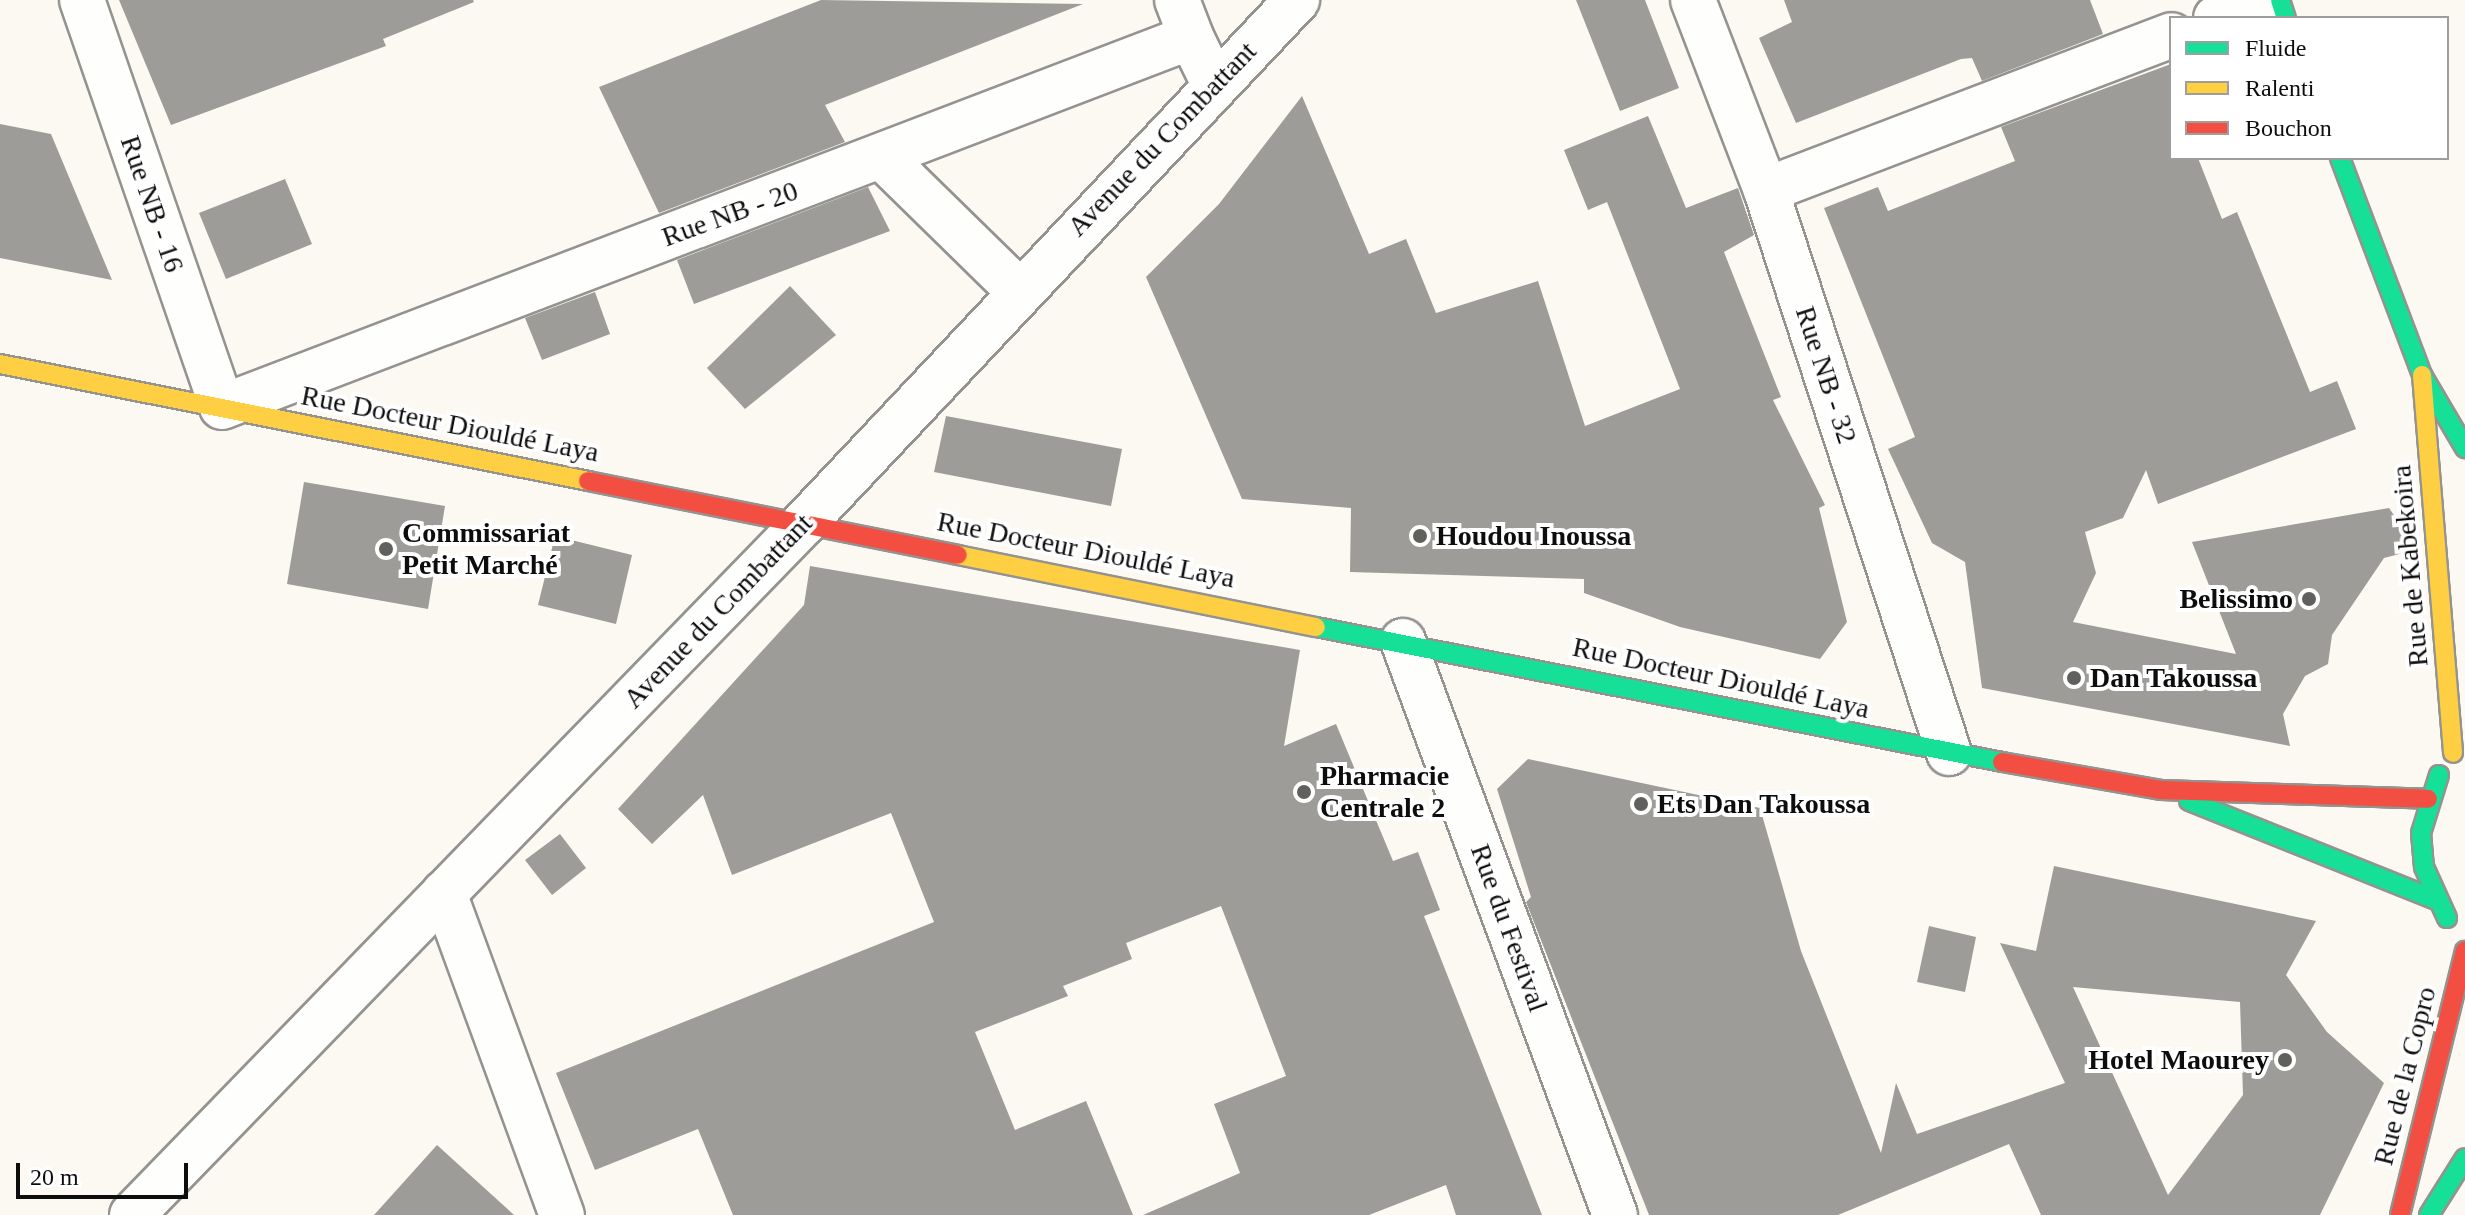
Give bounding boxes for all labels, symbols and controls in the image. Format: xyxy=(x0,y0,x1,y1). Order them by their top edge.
legend xyxy=(2169,16,2449,160)
street label: Avenue du Combattant xyxy=(1060,35,1264,243)
text: Fluide xyxy=(2245,35,2306,61)
text: Ralenti xyxy=(2245,75,2314,101)
text: Bouchon xyxy=(2245,115,2332,141)
street label: Rue NB - 16 xyxy=(113,131,191,277)
street label: Rue NB - 20 xyxy=(657,174,803,254)
street label: Rue NB - 32 xyxy=(1788,302,1864,448)
street label: Rue Docteur Diouldé Laya xyxy=(298,379,602,469)
street label: Rue de Kabekoira xyxy=(2384,464,2436,668)
street label: Rue Docteur Diouldé Laya xyxy=(934,505,1238,595)
street label: Avenue du Combattant xyxy=(616,507,820,715)
place label: Commissariat Petit Marché xyxy=(402,516,570,582)
place label: Houdou Inoussa xyxy=(1436,519,1631,553)
marker: Houdou Inoussa xyxy=(1411,527,1429,545)
marker: Commissariat Petit Marché xyxy=(377,540,395,558)
place label: Belissimo xyxy=(2179,582,2293,616)
marker: Belissimo xyxy=(2300,590,2318,608)
street label: Rue Docteur Diouldé Laya xyxy=(1570,630,1872,726)
place label: Dan Takoussa xyxy=(2090,661,2258,695)
marker: Dan Takoussa xyxy=(2065,669,2083,687)
place label: Pharmacie Centrale 2 xyxy=(1320,759,1449,825)
marker: Pharmacie Centrale 2 xyxy=(1295,783,1313,801)
place label: Ets Dan Takoussa xyxy=(1657,787,1871,821)
marker: Ets Dan Takoussa xyxy=(1632,795,1650,813)
street label: Rue du Festival xyxy=(1463,840,1555,1016)
street label: Rue de la Copro xyxy=(2367,983,2443,1169)
place label: Hotel Maourey xyxy=(2088,1043,2269,1077)
marker: Hotel Maourey xyxy=(2276,1051,2294,1069)
scale bar xyxy=(20,1147,192,1197)
text: 20 m xyxy=(30,1164,79,1190)

